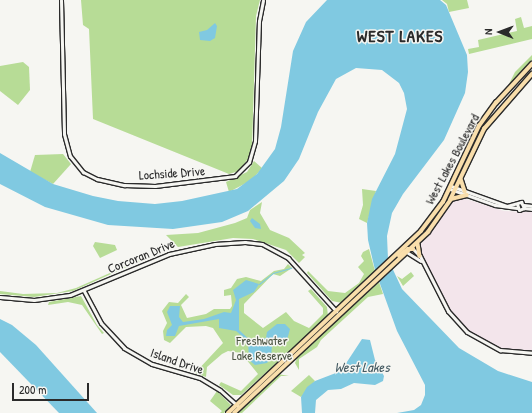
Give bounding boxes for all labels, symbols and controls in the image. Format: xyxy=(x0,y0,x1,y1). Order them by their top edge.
north arrow xyxy=(480,12,520,52)
district label: WEST LAKES xyxy=(357,26,443,46)
text: N xyxy=(481,29,495,35)
street label: West Lakes Boulevard xyxy=(422,111,482,207)
street label: Lochside Drive xyxy=(138,163,206,183)
street label: Corcoran Drive xyxy=(105,235,177,277)
park label: Freshwater Lake Reserve xyxy=(232,333,292,364)
street label: Island Drive xyxy=(148,345,206,377)
water label: West Lakes xyxy=(334,359,390,375)
scale bar xyxy=(14,375,91,401)
text: 200 m xyxy=(19,381,46,398)

